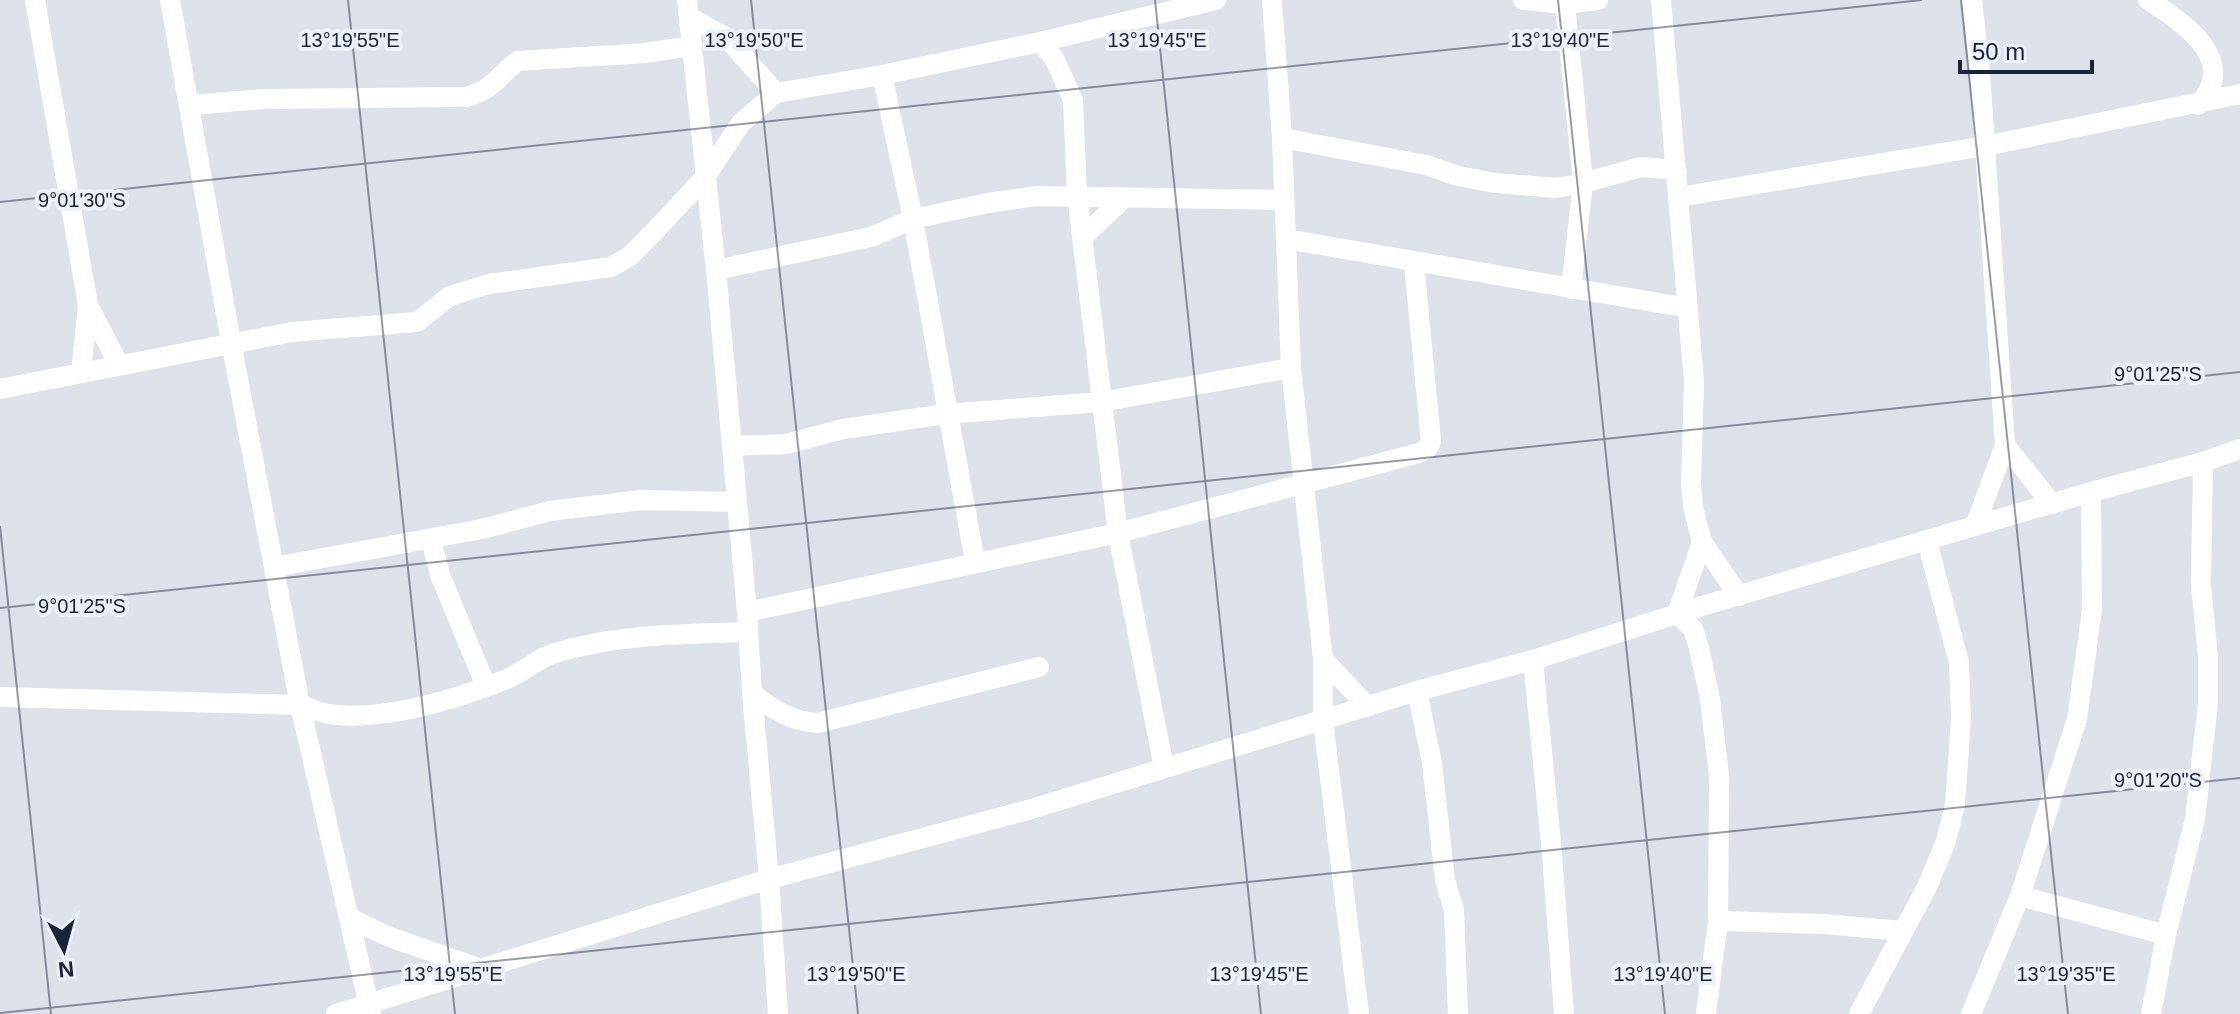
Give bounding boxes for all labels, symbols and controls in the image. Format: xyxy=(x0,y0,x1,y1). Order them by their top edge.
scale bar xyxy=(1960,24,2092,74)
text: 13°19'55"E xyxy=(301,29,400,51)
text: 13°19'50"E xyxy=(705,29,804,51)
text: 13°19'45"E xyxy=(1108,29,1207,51)
text: 13°19'40"E xyxy=(1511,29,1610,51)
text: 50 m xyxy=(1972,38,2025,65)
text: 9°01'30"S xyxy=(38,189,126,211)
text: 9°01'25"S xyxy=(2114,363,2202,385)
text: 9°01'25"S xyxy=(38,595,126,617)
text: 9°01'20"S xyxy=(2114,769,2202,791)
north arrow xyxy=(24,910,104,990)
text: N xyxy=(57,956,75,983)
text: 13°19'55"E xyxy=(404,963,503,985)
text: 13°19'50"E xyxy=(807,963,906,985)
text: 13°19'45"E xyxy=(1210,963,1309,985)
text: 13°19'40"E xyxy=(1614,963,1713,985)
text: 13°19'35"E xyxy=(2017,963,2116,985)

